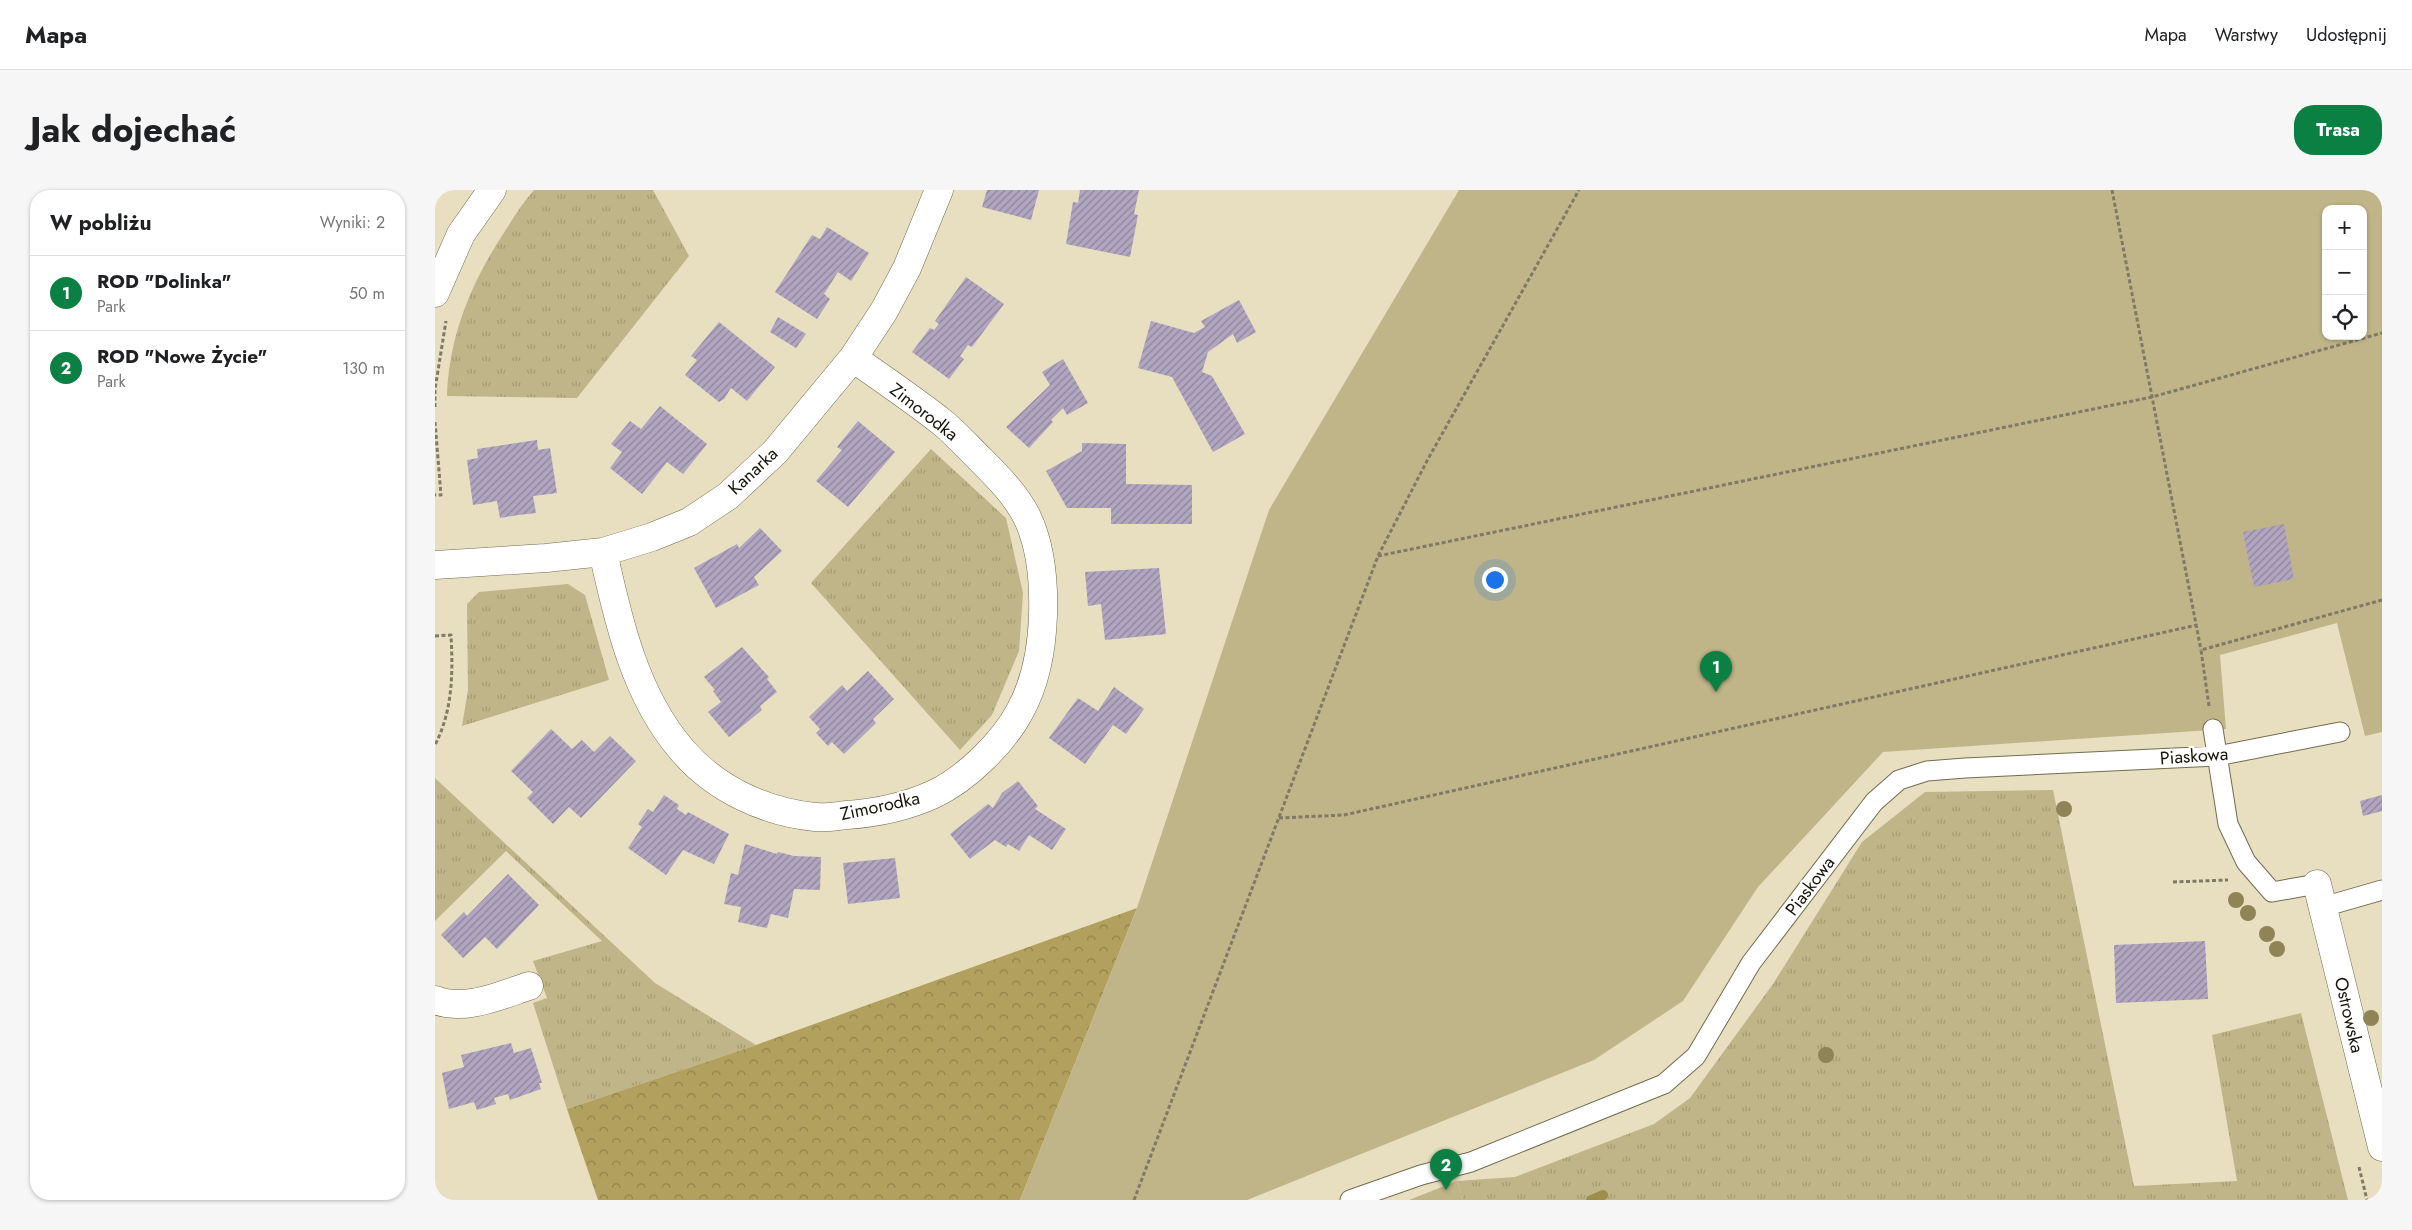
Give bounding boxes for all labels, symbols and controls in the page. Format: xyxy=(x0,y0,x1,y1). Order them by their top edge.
text: Mapa xyxy=(25,17,87,52)
text: Mapa xyxy=(2145,22,2187,48)
text: Warstwy xyxy=(2215,22,2278,48)
text: Udostępnij xyxy=(2306,22,2387,48)
text: Jak dojechać xyxy=(30,105,236,155)
button: Trasa xyxy=(2294,105,2382,155)
map controls xyxy=(2322,205,2367,340)
button: + xyxy=(2322,205,2367,250)
text: W pobliżu xyxy=(50,208,151,238)
text: Wyniki: 2 xyxy=(320,211,385,234)
button: − xyxy=(2322,250,2367,295)
text: ROD "Dolinka" xyxy=(97,268,231,295)
text: 1 xyxy=(62,282,70,305)
text: 50 m xyxy=(349,282,385,305)
text: Park xyxy=(97,295,126,318)
button: locate xyxy=(2322,295,2367,340)
text: ROD "Nowe Życie" xyxy=(97,343,267,370)
text: 2 xyxy=(61,357,71,380)
text: 130 m xyxy=(342,357,385,380)
text: Park xyxy=(97,370,126,393)
street label: Zimorodka xyxy=(884,377,964,447)
street label: Kanarka xyxy=(722,441,784,501)
your location xyxy=(1482,567,1508,593)
pin: 1 xyxy=(1700,651,1732,692)
street label: Piaskowa xyxy=(2159,741,2229,771)
street label: Zimorodka xyxy=(838,785,922,827)
street label: Piaskowa xyxy=(1779,851,1841,921)
street label: Ostrowska xyxy=(2328,974,2370,1056)
pin: 2 xyxy=(1430,1149,1462,1190)

